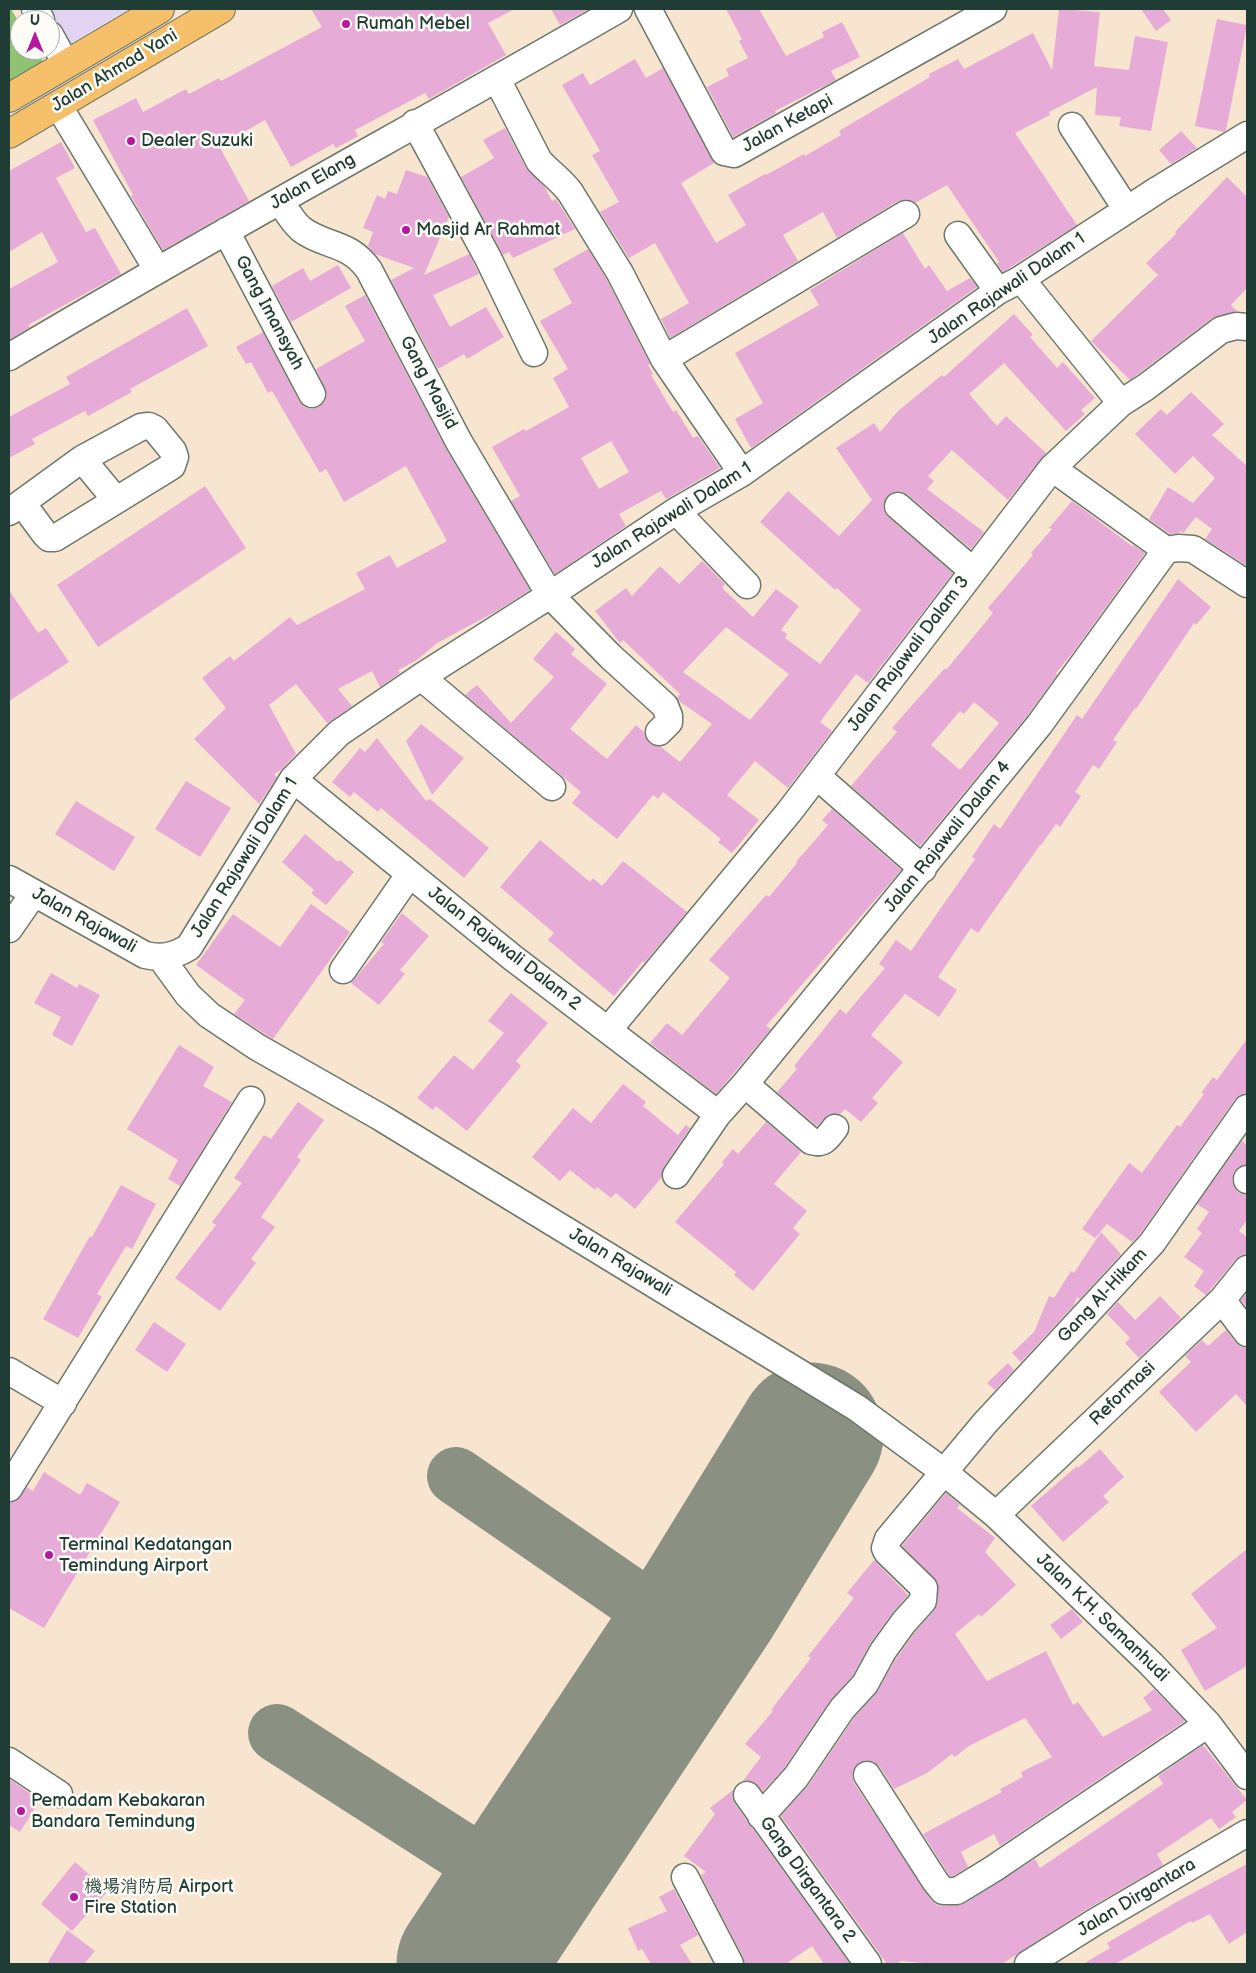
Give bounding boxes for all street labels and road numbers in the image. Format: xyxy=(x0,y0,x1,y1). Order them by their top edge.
street label: Jalan Ahmad Yani xyxy=(48,25,182,117)
street label: Jalan Ketapi xyxy=(739,90,837,158)
street label: Jalan Elang xyxy=(267,149,359,215)
street label: Jalan Rajawali Dalam 1 xyxy=(924,228,1090,350)
street label: Gang Imansyah xyxy=(230,252,308,374)
street label: Gang Masjid xyxy=(394,333,462,433)
street label: Jalan Rajawali Dalam 1 xyxy=(588,458,756,574)
street label: Jalan Rajawali Dalam 3 xyxy=(844,572,974,736)
street label: Jalan Rajawali Dalam 4 xyxy=(880,757,1016,917)
street label: Jalan Rajawali Dalam 1 xyxy=(187,774,303,942)
street label: Jalan Rajawali Dalam 2 xyxy=(423,882,585,1016)
street label: Jalan Rajawali xyxy=(28,883,140,959)
street label: Jalan Rajawali xyxy=(565,1224,675,1302)
street label: Gang Al-Hikam xyxy=(1054,1244,1152,1348)
street label: Reformasi xyxy=(1086,1357,1160,1431)
street label: Jalan K.H. Samanhudi xyxy=(1031,1549,1173,1687)
street label: Gang Dirgantara 2 xyxy=(754,1813,860,1947)
street label: Jalan Dirgantara xyxy=(1074,1854,1200,1942)

